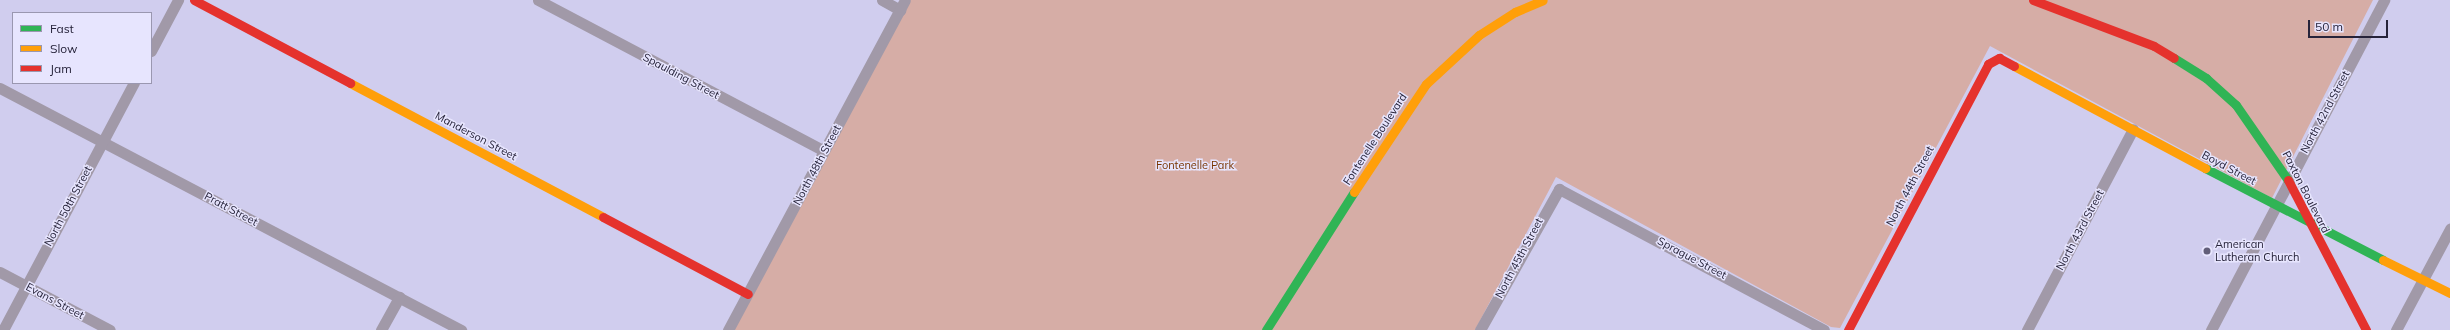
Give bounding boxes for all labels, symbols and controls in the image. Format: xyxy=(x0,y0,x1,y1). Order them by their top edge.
legend xyxy=(12,12,152,84)
scale bar xyxy=(2310,12,2390,38)
text: 50 m xyxy=(2315,19,2343,34)
text: Fast xyxy=(50,21,74,36)
text: Slow xyxy=(50,41,78,56)
street label: Spaulding Street xyxy=(641,50,721,102)
text: Jam xyxy=(50,61,72,76)
street label: North 42nd Street xyxy=(2298,69,2352,155)
street label: Fontenelle Boulevard xyxy=(1340,91,1410,187)
street label: Manderson Street xyxy=(433,109,519,163)
street label: North 48th Street xyxy=(790,123,844,207)
street label: North 44th Street xyxy=(1883,144,1937,228)
street label: Boyd Street xyxy=(2200,148,2258,188)
street label: Paxton Boulevard xyxy=(2280,149,2332,235)
park label: Fontenelle Park xyxy=(1156,158,1234,172)
street label: North 50th Street xyxy=(41,164,95,248)
street label: North 43rd Street xyxy=(2053,188,2107,272)
street label: Pratt Street xyxy=(202,189,260,229)
street label: North 45th Street xyxy=(1492,216,1546,300)
street label: Sprague Street xyxy=(1655,234,1729,282)
place label: American Lutheran Church xyxy=(2215,238,2299,264)
marker: American Lutheran Church xyxy=(2202,246,2212,256)
street label: Evans Street xyxy=(24,280,86,322)

